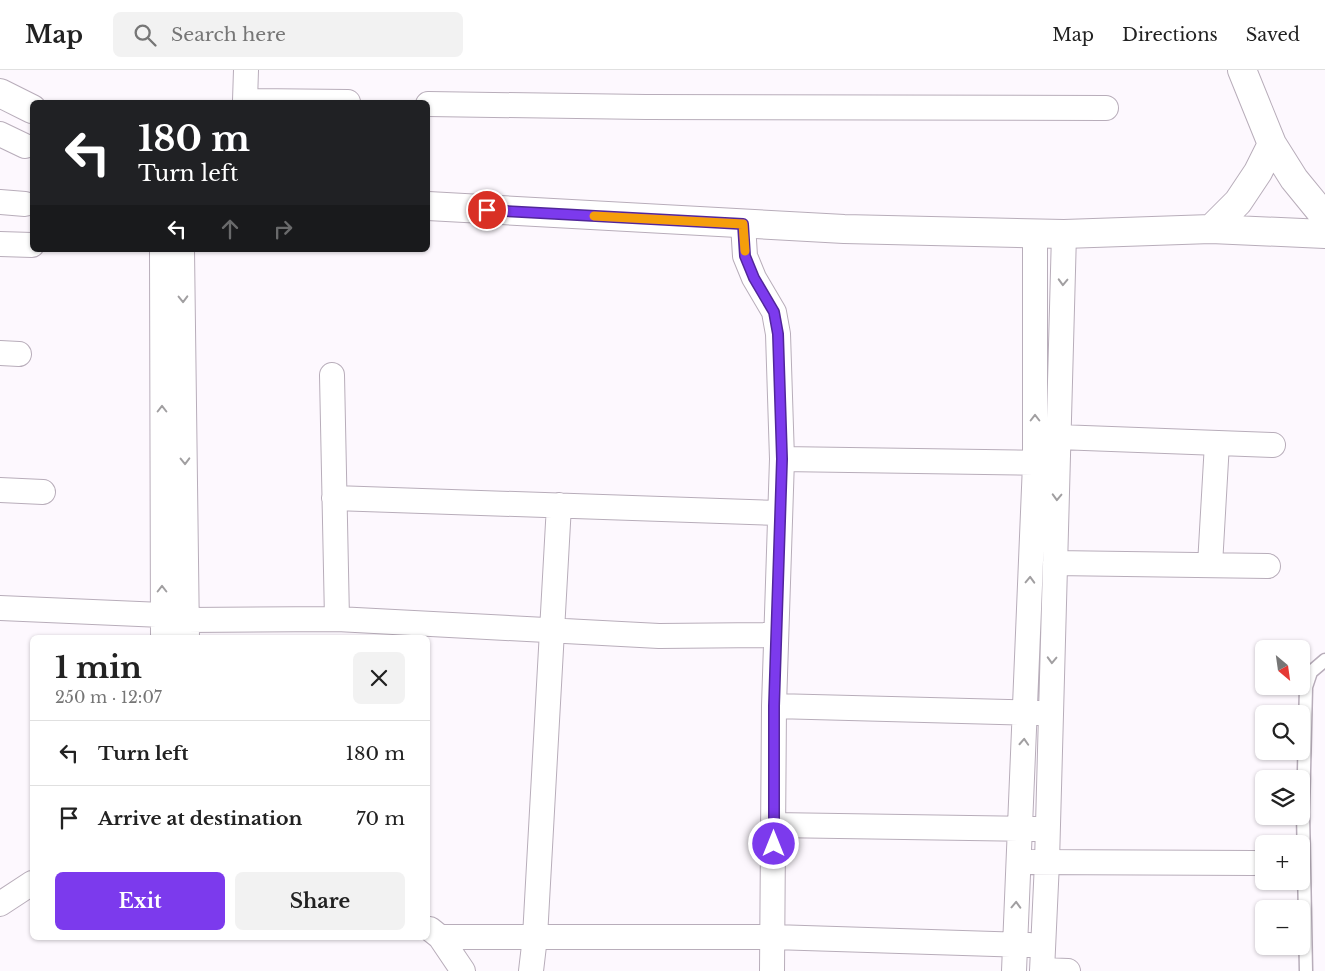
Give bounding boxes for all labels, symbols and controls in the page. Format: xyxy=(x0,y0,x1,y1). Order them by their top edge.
search box xyxy=(113,12,463,57)
text: Map xyxy=(25,20,83,49)
icon: search xyxy=(131,21,159,49)
text: Search here xyxy=(171,23,286,46)
text: Map xyxy=(1052,24,1094,46)
text: Directions xyxy=(1122,24,1218,46)
text: Saved xyxy=(1246,24,1300,46)
text: 180 m xyxy=(138,117,250,160)
icon: left xyxy=(55,120,120,185)
text: Turn left xyxy=(138,160,238,187)
pin xyxy=(466,189,508,231)
icon: arrive xyxy=(473,196,501,224)
icon: left xyxy=(163,215,191,243)
icon: ahead xyxy=(216,215,244,243)
icon: right xyxy=(269,215,297,243)
one-way arrow xyxy=(1058,279,1068,287)
one-way arrow xyxy=(178,295,188,303)
one-way arrow xyxy=(157,405,167,412)
one-way arrow xyxy=(1030,413,1040,421)
one-way arrow xyxy=(180,458,190,465)
one-way arrow xyxy=(1052,494,1062,502)
one-way arrow xyxy=(1025,576,1036,584)
one-way arrow xyxy=(157,585,167,592)
north arrow xyxy=(1255,640,1310,695)
map controls xyxy=(1255,640,1310,955)
text: 1 min xyxy=(55,649,142,686)
button: close xyxy=(353,652,405,704)
one-way arrow xyxy=(1047,656,1058,664)
text: 250 m · 12:07 xyxy=(55,687,162,707)
button: search xyxy=(1255,705,1310,760)
one-way arrow xyxy=(1018,738,1029,746)
icon: left xyxy=(55,739,83,767)
text: Turn left xyxy=(98,742,189,765)
text: 180 m xyxy=(346,742,405,765)
button: layers xyxy=(1255,770,1310,825)
icon: arrive xyxy=(55,804,83,832)
text: Arrive at destination xyxy=(98,807,302,830)
text: 70 m xyxy=(356,807,405,830)
position arrow xyxy=(747,817,799,869)
button: + xyxy=(1255,835,1310,890)
button: Exit xyxy=(55,872,225,930)
button: Share xyxy=(235,872,405,930)
button: − xyxy=(1255,900,1310,955)
one-way arrow xyxy=(1011,901,1021,908)

